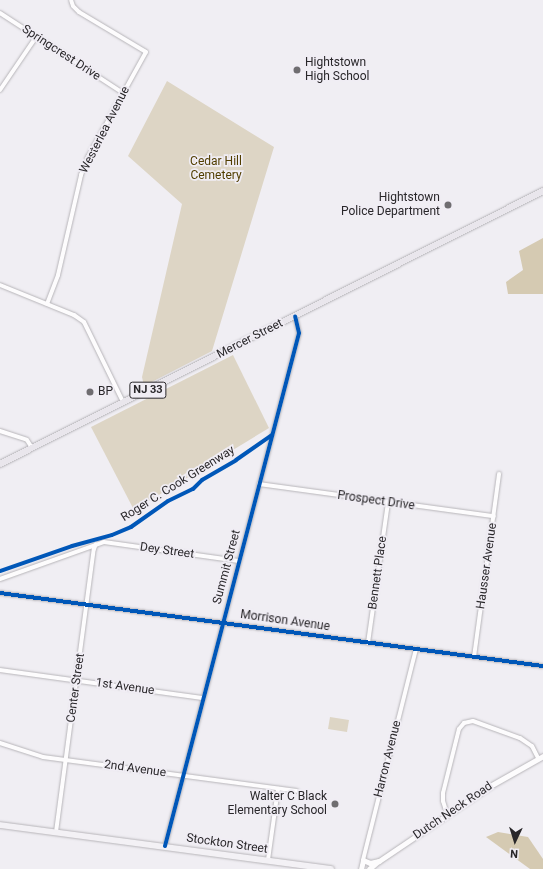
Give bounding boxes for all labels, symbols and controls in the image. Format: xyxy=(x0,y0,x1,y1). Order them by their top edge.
street label: Springcrest Drive xyxy=(19,22,103,84)
place label: Hightstown High School xyxy=(305,56,369,84)
marker: Hightstown High School xyxy=(292,65,302,75)
street label: Westerlea Avenue xyxy=(77,84,133,176)
park label: Cedar Hill Cemetery xyxy=(190,155,242,183)
place label: Hightstown Police Department xyxy=(341,191,440,219)
marker: Hightstown Police Department xyxy=(443,200,453,210)
street label: Mercer Street xyxy=(215,316,285,362)
road number: NJ 33 xyxy=(129,381,167,399)
place label: BP xyxy=(98,385,113,399)
marker: BP xyxy=(85,387,95,397)
street label: Roger C. Cook Greenway xyxy=(118,443,238,525)
street label: Prospect Drive xyxy=(336,488,416,514)
street label: Hausser Avenue xyxy=(474,522,500,610)
street label: Summit Street xyxy=(210,528,244,606)
street label: Bennett Place xyxy=(366,535,390,611)
street label: Dey Street xyxy=(139,540,195,562)
street label: Morrison Avenue xyxy=(239,608,331,634)
street label: Center Street xyxy=(64,652,88,724)
street label: 1st Avenue xyxy=(95,676,155,698)
street label: Harron Avenue xyxy=(371,719,405,799)
street label: 2nd Avenue xyxy=(103,758,167,780)
street label: Dutch Neck Road xyxy=(411,779,495,843)
place label: Walter C Black Elementary School xyxy=(227,790,327,818)
marker: Walter C Black Elementary School xyxy=(330,799,340,809)
north arrow xyxy=(495,821,535,861)
street label: Stockton Street xyxy=(185,831,269,857)
text: N xyxy=(510,847,518,860)

